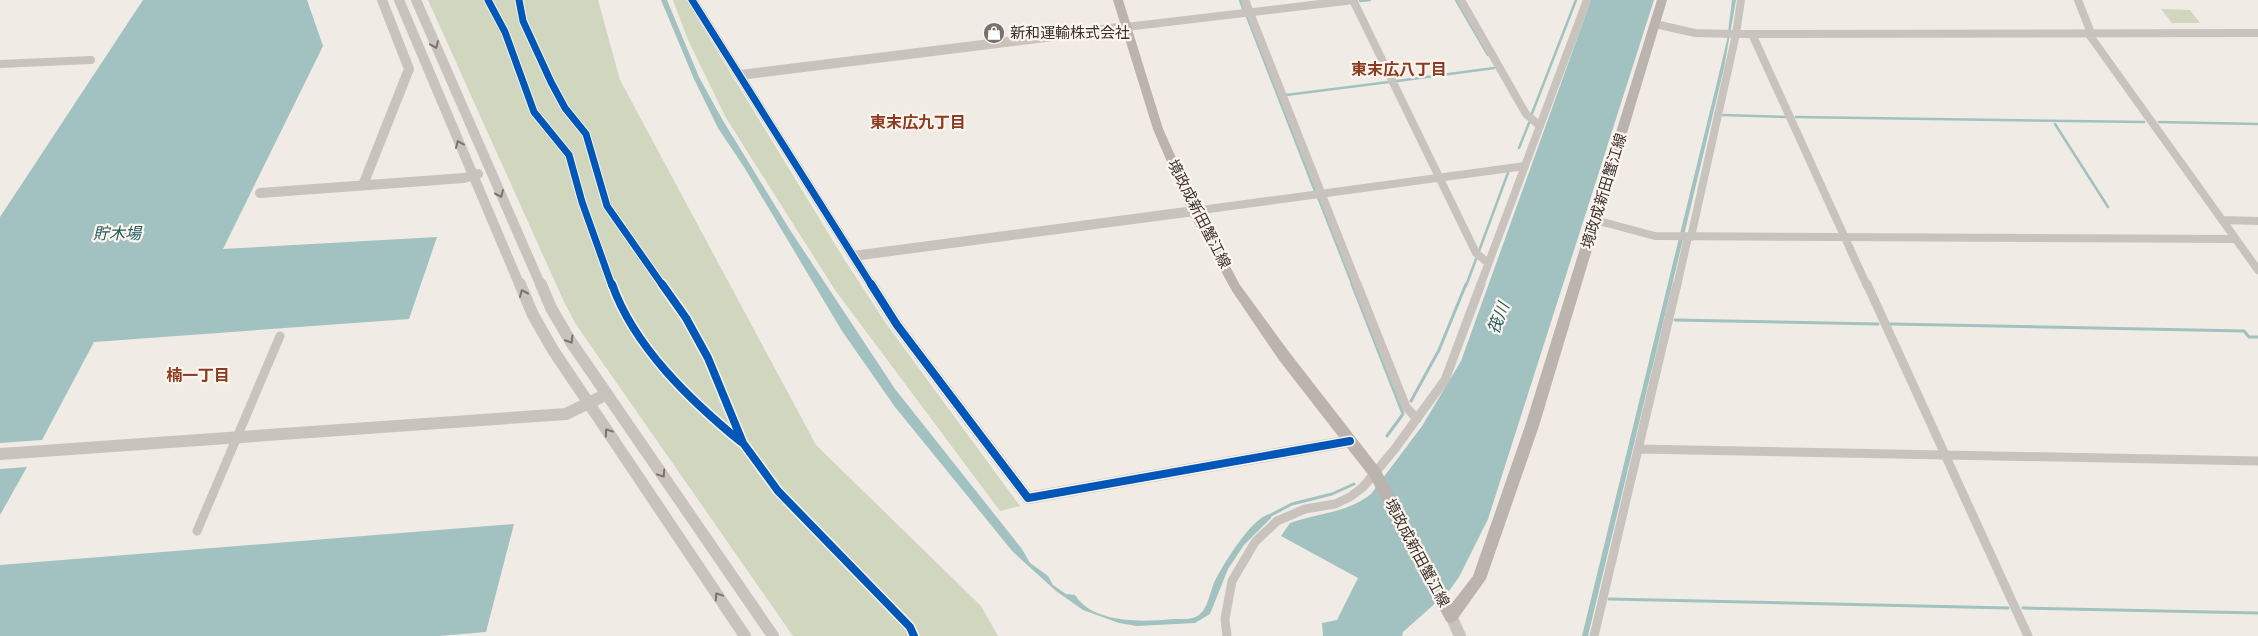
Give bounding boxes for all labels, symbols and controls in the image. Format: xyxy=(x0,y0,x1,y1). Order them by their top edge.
shop icon: 新和運輸株式会社 xyxy=(982,21,1006,45)
place label: 新和運輸株式会社 xyxy=(1010,24,1130,42)
one-way arrow xyxy=(429,40,440,49)
district label: 東末広八丁目 xyxy=(1351,60,1447,79)
district label: 東末広九丁目 xyxy=(870,113,966,132)
street label: 境政成新田蟹江線 xyxy=(1578,131,1630,251)
one-way arrow xyxy=(455,140,465,149)
street label: 境政成新田蟹江線 xyxy=(1164,156,1234,272)
one-way arrow xyxy=(493,189,504,198)
water label: 貯木場 xyxy=(93,224,143,243)
one-way arrow xyxy=(519,289,530,298)
water label: 筏川 xyxy=(1484,298,1514,337)
one-way arrow xyxy=(564,335,574,344)
district label: 楠一丁目 xyxy=(166,366,230,385)
one-way arrow xyxy=(605,428,614,437)
one-way arrow xyxy=(656,468,665,478)
street label: 境政成新田蟹江線 xyxy=(1381,496,1453,610)
one-way arrow xyxy=(715,592,724,601)

